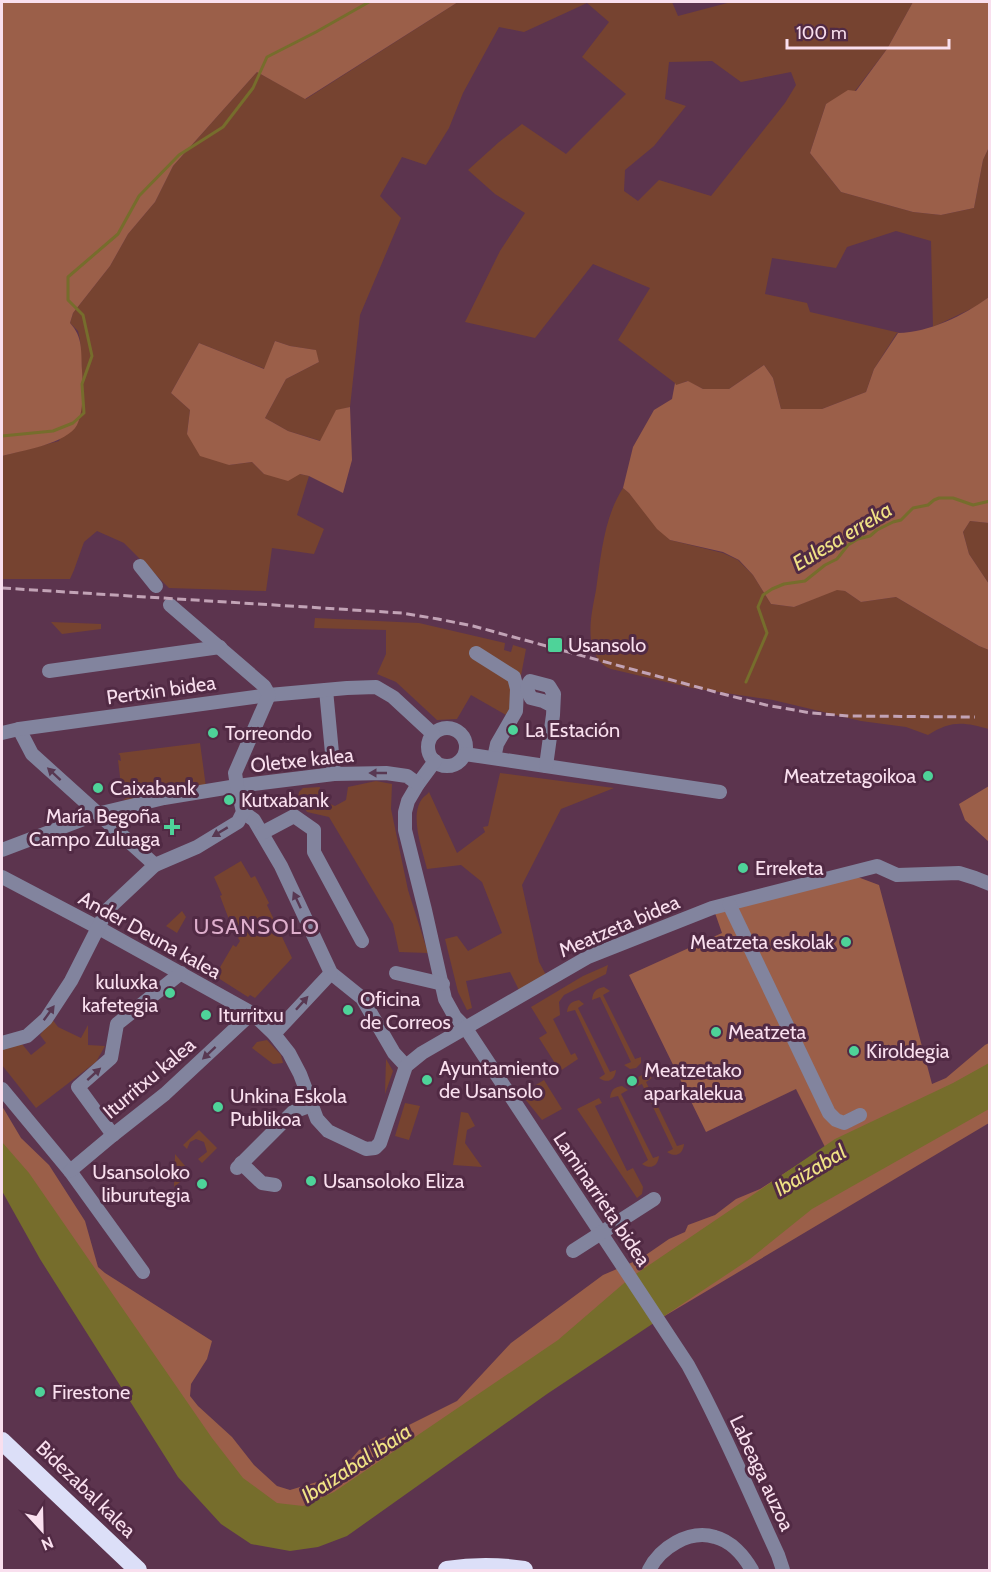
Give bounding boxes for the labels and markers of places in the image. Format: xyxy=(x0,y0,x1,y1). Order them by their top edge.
place label: Usansolo xyxy=(568,633,646,657)
marker: Usansolo xyxy=(546,636,564,654)
place label: La Estación xyxy=(525,718,620,742)
place label: Torreondo xyxy=(225,721,312,745)
marker: La Estación xyxy=(506,723,520,737)
marker: Torreondo xyxy=(206,726,220,740)
place label: Meatzetagoikoa xyxy=(784,764,916,788)
marker: Meatzetagoikoa xyxy=(921,769,935,783)
place label: Caixabank xyxy=(110,776,196,800)
marker: Caixabank xyxy=(91,781,105,795)
place label: Kutxabank xyxy=(241,788,329,812)
marker: Kutxabank xyxy=(222,793,236,807)
place label: María Begoña Campo Zuluaga xyxy=(29,804,160,851)
marker: María Begoña Campo Zuluaga xyxy=(165,820,179,834)
place label: Erreketa xyxy=(755,856,824,880)
marker: Erreketa xyxy=(736,861,750,875)
place label: Meatzeta eskolak xyxy=(690,930,834,954)
marker: Meatzeta eskolak xyxy=(839,935,853,949)
place label: kuluxka kafetegia xyxy=(82,970,158,1017)
marker: kuluxka kafetegia xyxy=(163,986,177,1000)
place label: Oficina de Correos xyxy=(360,987,451,1034)
place label: Iturritxu xyxy=(218,1003,284,1027)
marker: Oficina de Correos xyxy=(341,1003,355,1017)
marker: Iturritxu xyxy=(199,1008,213,1022)
place label: Meatzeta xyxy=(728,1020,807,1044)
marker: Meatzeta xyxy=(709,1025,723,1039)
place label: Kiroldegia xyxy=(866,1039,950,1063)
marker: Kiroldegia xyxy=(847,1044,861,1058)
place label: Ayuntamiento de Usansolo xyxy=(439,1056,559,1103)
place label: Meatzetako aparkalekua xyxy=(644,1058,743,1105)
marker: Ayuntamiento de Usansolo xyxy=(420,1073,434,1087)
marker: Meatzetako aparkalekua xyxy=(625,1074,639,1088)
place label: Unkina Eskola Publikoa xyxy=(230,1084,347,1131)
marker: Unkina Eskola Publikoa xyxy=(211,1100,225,1114)
place label: Usansoloko liburutegia xyxy=(92,1160,190,1207)
place label: Usansoloko Eliza xyxy=(323,1169,465,1193)
marker: Usansoloko Eliza xyxy=(304,1174,318,1188)
marker: Usansoloko liburutegia xyxy=(195,1177,209,1191)
place label: Firestone xyxy=(52,1380,130,1404)
marker: Firestone xyxy=(33,1385,47,1399)

